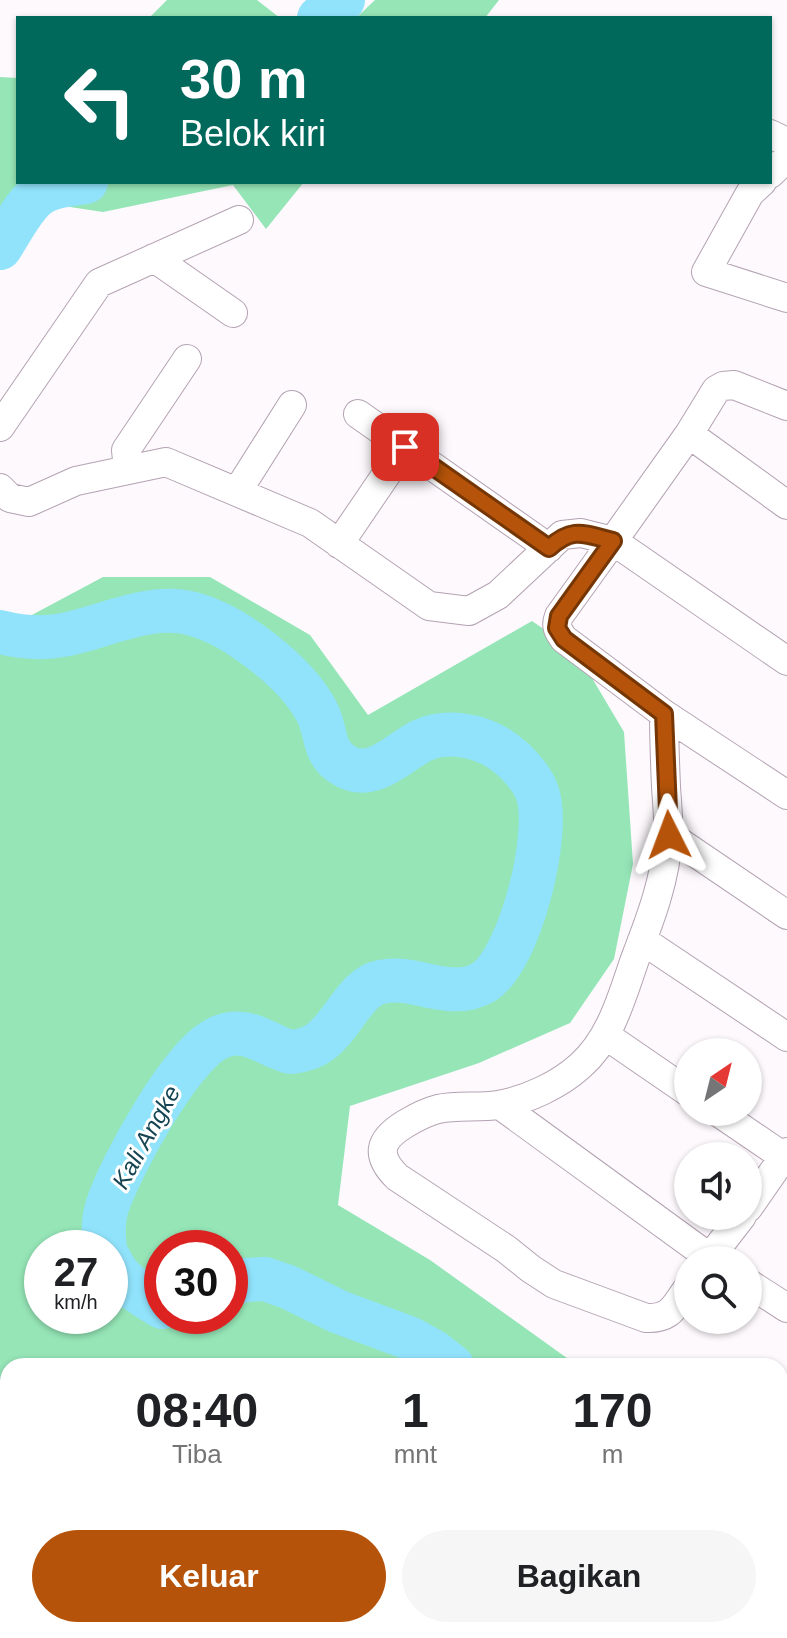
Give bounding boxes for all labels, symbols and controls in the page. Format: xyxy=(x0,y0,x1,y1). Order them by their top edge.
text: 30 m xyxy=(180,47,308,110)
icon: left xyxy=(48,48,152,152)
text: Belok kiri xyxy=(180,113,326,154)
pin xyxy=(371,413,439,481)
icon: arrive xyxy=(383,425,427,469)
position arrow xyxy=(627,793,711,877)
north arrow xyxy=(674,1038,762,1126)
map controls xyxy=(674,1038,762,1334)
water label: Kali Angke xyxy=(107,1081,185,1193)
button: sound xyxy=(674,1142,762,1230)
speed limit sign: 30 xyxy=(144,1230,248,1334)
button: search xyxy=(674,1246,762,1334)
text: 27 xyxy=(54,1250,98,1294)
text: km/h xyxy=(54,1291,98,1313)
text: 08:40 xyxy=(135,1384,258,1437)
text: 1 xyxy=(402,1384,429,1437)
text: 170 xyxy=(572,1384,653,1437)
text: Tiba xyxy=(172,1439,222,1469)
text: mnt xyxy=(394,1439,437,1469)
text: m xyxy=(602,1439,623,1469)
button: Keluar xyxy=(32,1530,386,1622)
button: Bagikan xyxy=(402,1530,756,1622)

